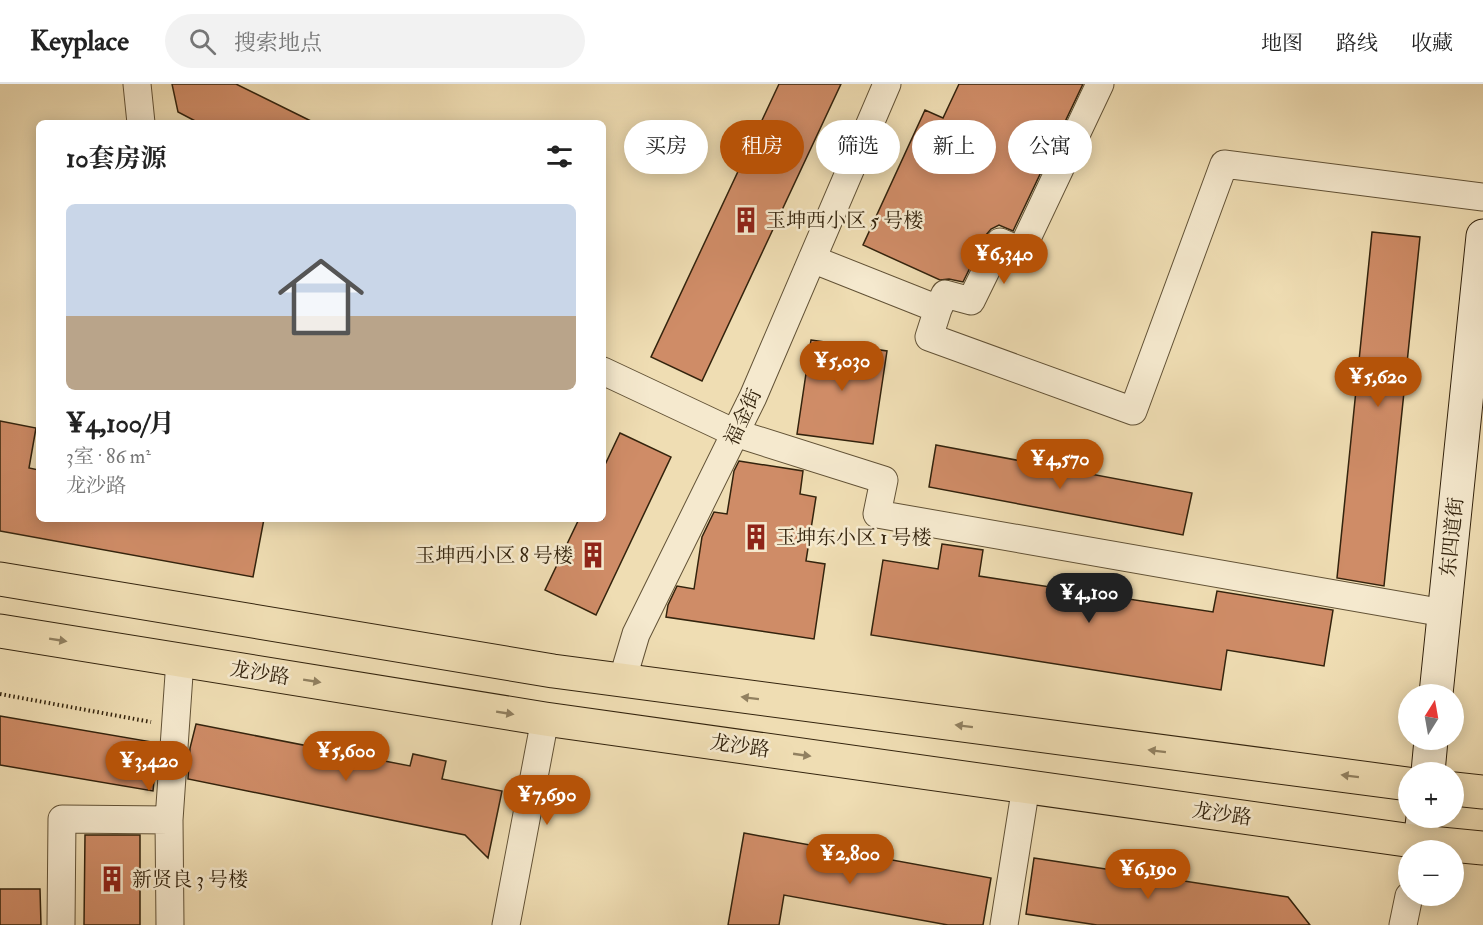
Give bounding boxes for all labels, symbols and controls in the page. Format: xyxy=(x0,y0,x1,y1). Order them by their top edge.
search box xyxy=(165,14,585,68)
text: Keyplace xyxy=(30,24,129,59)
icon: search xyxy=(186,25,219,58)
text: 搜索地点 xyxy=(234,29,322,57)
text: 地图 xyxy=(1261,30,1303,57)
text: 路线 xyxy=(1336,30,1378,57)
text: 收藏 xyxy=(1411,30,1453,57)
chip: 买房 xyxy=(624,120,708,174)
chip: 租房 xyxy=(720,120,804,174)
chip: 筛选 xyxy=(816,120,900,174)
chip: 新上 xyxy=(912,120,996,174)
chip: 公寓 xyxy=(1008,120,1092,174)
icon: filters xyxy=(543,140,576,173)
text: 10套房源 xyxy=(66,143,166,175)
building icon: 玉坤西小区 5 号楼 xyxy=(731,205,761,235)
place label: 玉坤西小区 5 号楼 xyxy=(766,208,923,233)
pin: ¥6,340 xyxy=(955,234,1053,285)
text: ¥6,340 xyxy=(975,241,1033,266)
icon: home xyxy=(267,243,375,351)
pin: ¥5,030 xyxy=(793,341,891,392)
text: ¥5,030 xyxy=(814,348,870,373)
pin: ¥5,620 xyxy=(1329,357,1427,408)
text: ¥5,620 xyxy=(1349,364,1407,389)
street label: 福金街 xyxy=(719,385,767,449)
text: ¥4,100/月 xyxy=(66,408,175,440)
pin: ¥4,570 xyxy=(1011,439,1109,490)
text: 3室 · 86 m² xyxy=(66,444,151,469)
text: ¥4,570 xyxy=(1031,446,1089,471)
text: 龙沙路 xyxy=(66,473,126,498)
street label: 东四道街 xyxy=(1435,496,1469,578)
building icon: 玉坤东小区 1 号楼 xyxy=(741,522,771,552)
place label: 玉坤东小区 1 号楼 xyxy=(776,525,932,550)
building icon: 玉坤西小区 8 号楼 xyxy=(578,540,608,570)
place label: 玉坤西小区 8 号楼 xyxy=(415,543,573,568)
pin: ¥4,100 xyxy=(1040,573,1138,624)
text: ¥4,100 xyxy=(1060,580,1118,605)
one-way arrow xyxy=(48,636,67,645)
street label: 龙沙路 xyxy=(228,656,292,690)
one-way arrow xyxy=(303,677,322,686)
north arrow xyxy=(1398,684,1464,750)
map controls xyxy=(1398,684,1464,906)
one-way arrow xyxy=(740,693,759,702)
one-way arrow xyxy=(496,708,515,717)
one-way arrow xyxy=(954,721,973,730)
street label: 龙沙路 xyxy=(709,729,771,763)
pin: ¥5,600 xyxy=(297,731,395,782)
text: ¥5,600 xyxy=(317,738,375,763)
pin: ¥3,420 xyxy=(100,741,198,792)
one-way arrow xyxy=(1148,746,1167,756)
text: ¥3,420 xyxy=(119,748,179,773)
one-way arrow xyxy=(793,750,812,759)
button: + xyxy=(1398,762,1464,828)
one-way arrow xyxy=(1341,771,1360,781)
pin: ¥7,690 xyxy=(498,775,596,826)
text: ¥7,690 xyxy=(517,782,577,807)
street label: 龙沙路 xyxy=(1191,797,1253,831)
pin: ¥2,800 xyxy=(801,834,899,885)
button: − xyxy=(1398,840,1464,906)
text: ¥2,800 xyxy=(820,841,880,866)
pin: ¥6,190 xyxy=(1099,849,1197,900)
text: ¥6,190 xyxy=(1119,856,1177,881)
building icon: 新贤良 3 号楼 xyxy=(97,864,127,894)
place label: 新贤良 3 号楼 xyxy=(132,867,248,892)

